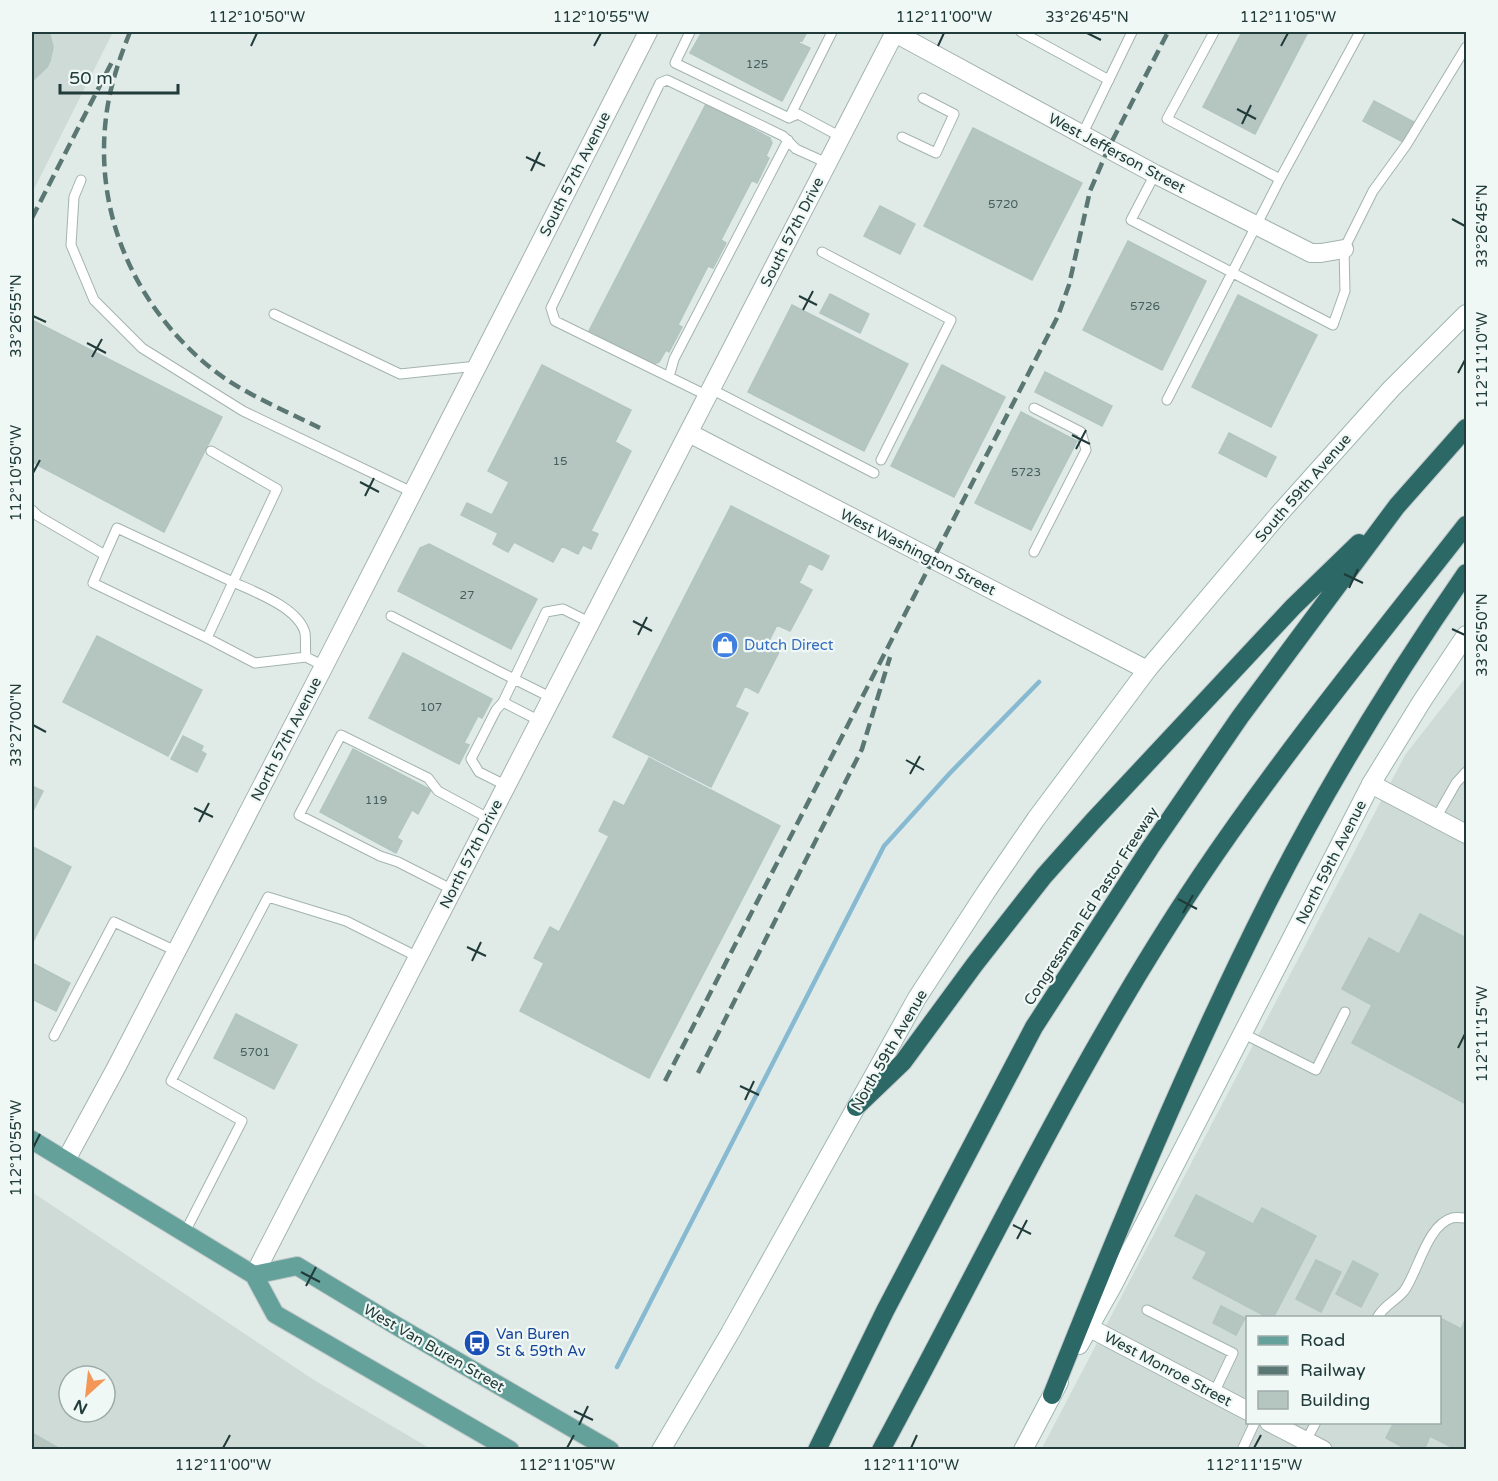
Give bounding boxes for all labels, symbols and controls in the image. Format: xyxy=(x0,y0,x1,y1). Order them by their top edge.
text: 112°10'50"W xyxy=(209,8,305,26)
text: 112°10'55"W xyxy=(553,8,649,26)
text: 112°11'00"W xyxy=(896,8,992,26)
text: 33°26'45"N xyxy=(1045,8,1129,26)
text: 112°11'05"W xyxy=(1240,8,1336,26)
scale bar xyxy=(60,57,178,95)
house number: 125 xyxy=(746,57,768,71)
text: 50 m xyxy=(69,67,113,89)
street label: South 57th Avenue xyxy=(536,109,614,239)
street label: West Jefferson Street xyxy=(1045,109,1189,197)
street label: South 57th Drive xyxy=(757,174,827,290)
text: 33°26'45"N xyxy=(1473,184,1491,268)
house number: 5720 xyxy=(988,197,1019,211)
text: 33°26'55"N xyxy=(7,274,25,358)
house number: 5726 xyxy=(1130,299,1160,313)
text: 112°11'10"W xyxy=(1473,312,1491,408)
text: 112°10'50"W xyxy=(7,425,25,521)
street label: South 59th Avenue xyxy=(1251,430,1355,546)
house number: 15 xyxy=(552,454,568,468)
house number: 5723 xyxy=(1011,465,1041,479)
street label: West Washington Street xyxy=(837,505,999,599)
house number: 27 xyxy=(459,588,475,602)
text: 33°26'50"N xyxy=(1473,593,1491,677)
shop icon: Dutch Direct xyxy=(710,630,740,660)
place label: Dutch Direct xyxy=(744,636,834,654)
street label: North 57th Avenue xyxy=(247,674,325,804)
text: 33°27'00"N xyxy=(7,683,25,767)
house number: 107 xyxy=(420,700,442,714)
house number: 119 xyxy=(365,793,387,807)
street label: North 57th Drive xyxy=(436,796,506,912)
street label: North 59th Avenue xyxy=(1292,797,1370,927)
street label: Congressman Ed Pastor Freeway xyxy=(1020,803,1162,1009)
street label: North 59th Avenue xyxy=(847,986,931,1114)
text: 112°11'15"W xyxy=(1473,986,1491,1082)
house number: 5701 xyxy=(240,1045,270,1059)
text: 112°10'55"W xyxy=(7,1100,25,1196)
street label: West Van Buren Street xyxy=(360,1300,508,1396)
legend xyxy=(1246,1316,1441,1424)
place label: Van Buren St & 59th Av xyxy=(496,1325,586,1360)
bus stop icon: Van Buren St & 59th Av xyxy=(462,1328,492,1358)
street label: West Monroe Street xyxy=(1101,1328,1235,1410)
text: Road xyxy=(1300,1329,1345,1351)
text: Railway xyxy=(1300,1359,1366,1381)
north arrow xyxy=(57,1364,117,1424)
text: Building xyxy=(1300,1389,1370,1411)
text: N xyxy=(70,1395,91,1418)
text: 112°11'00"W xyxy=(175,1456,271,1474)
text: 112°11'05"W xyxy=(519,1456,615,1474)
text: 112°11'10"W xyxy=(863,1456,959,1474)
text: 112°11'15"W xyxy=(1206,1456,1302,1474)

